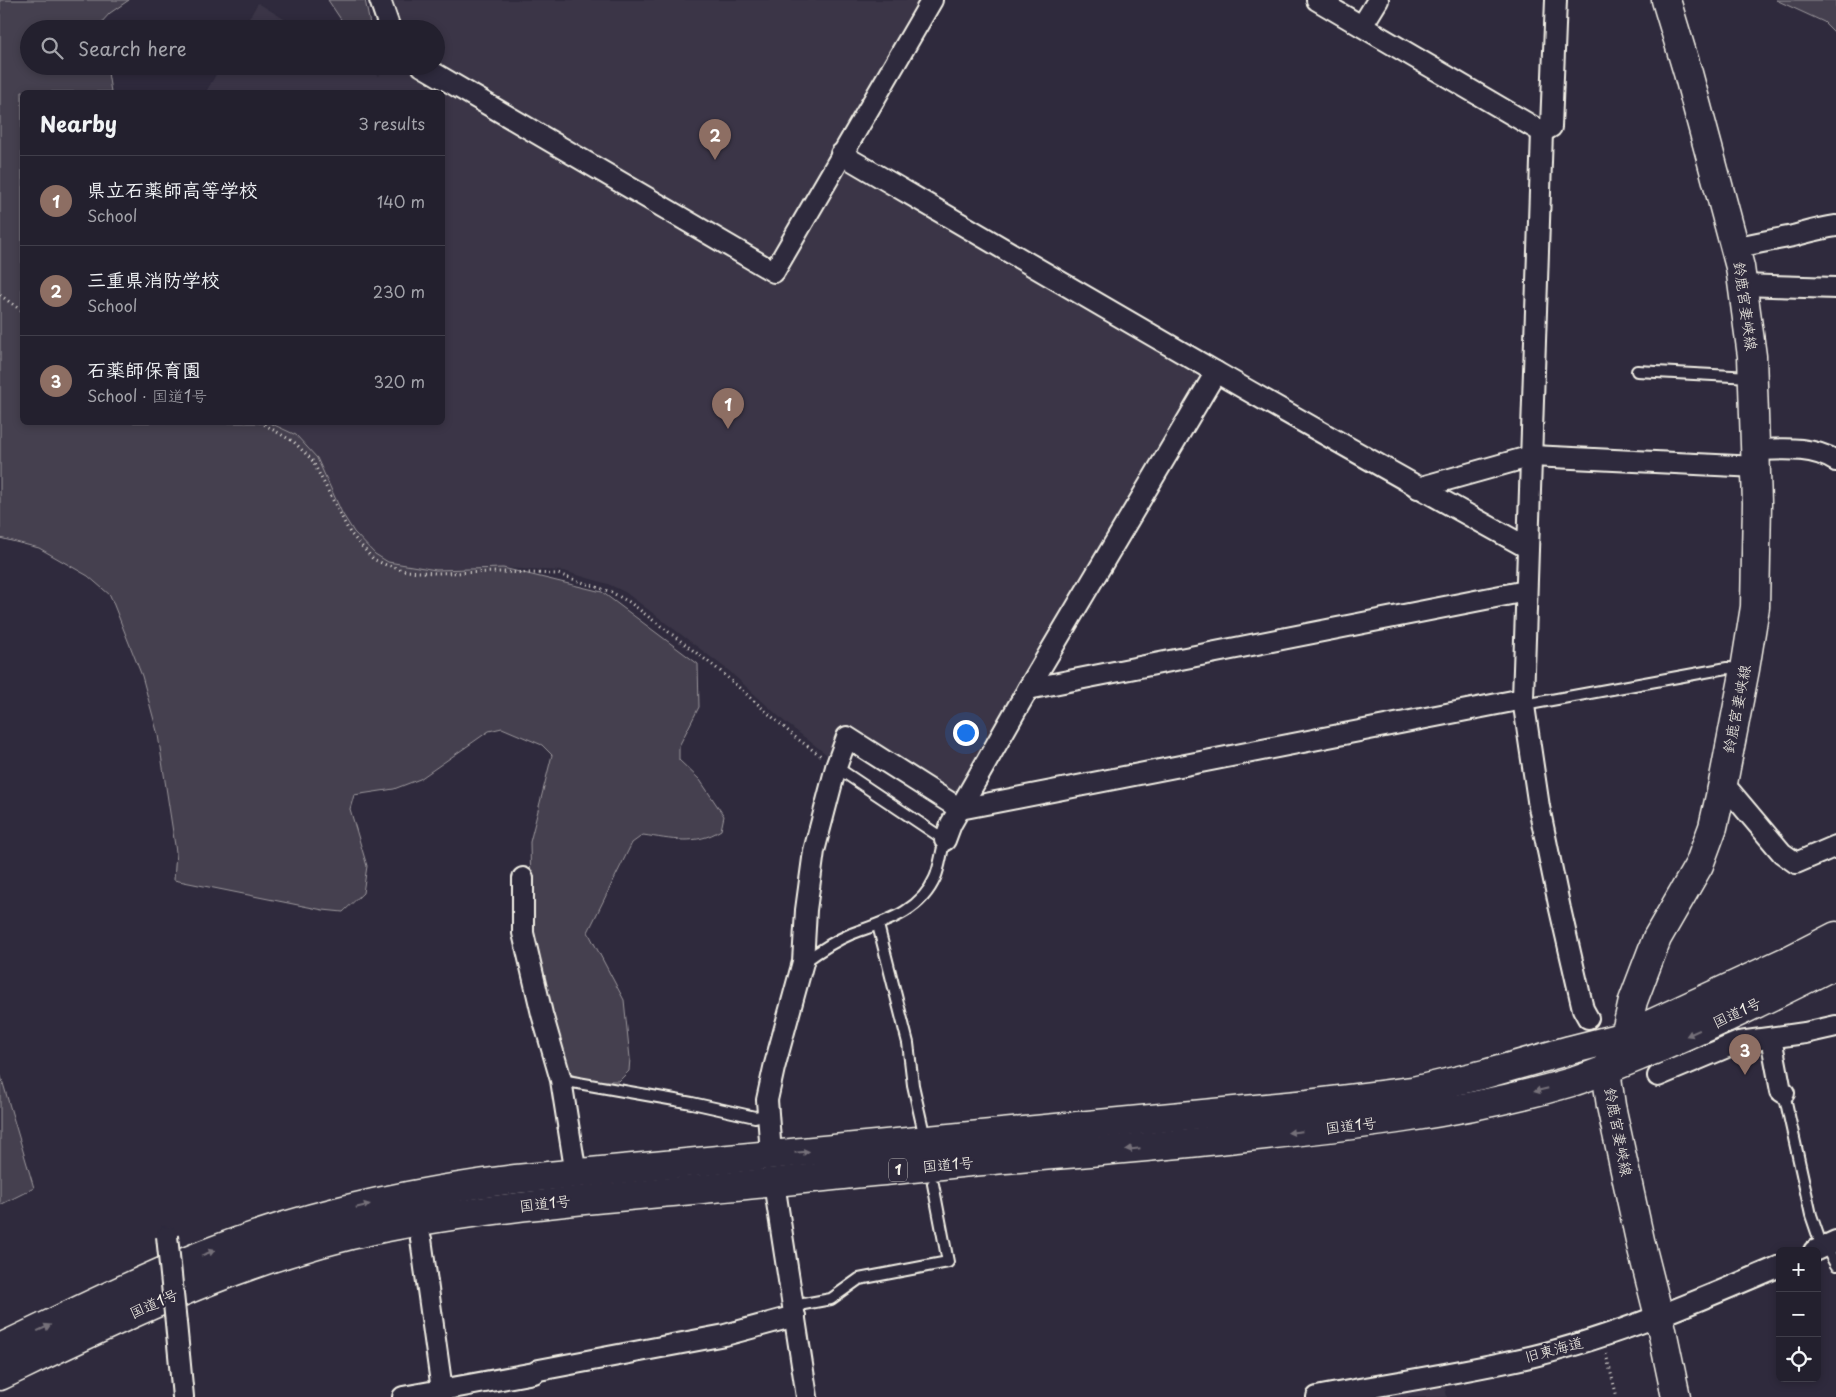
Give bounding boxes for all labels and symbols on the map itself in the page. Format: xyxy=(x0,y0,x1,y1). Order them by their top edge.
pin: 2 xyxy=(699,119,731,160)
street label: 鈴鹿宮妻峡線 xyxy=(1729,260,1764,352)
pin: 1 xyxy=(712,388,744,429)
street label: 鈴鹿宮妻峡線 xyxy=(1716,662,1755,755)
your location xyxy=(953,720,979,746)
street label: 国道1号 xyxy=(1708,990,1765,1033)
one-way arrow xyxy=(1686,1030,1700,1038)
pin: 3 xyxy=(1729,1034,1761,1075)
street label: 鈴鹿宮妻峡線 xyxy=(1600,1085,1639,1178)
one-way arrow xyxy=(1533,1086,1548,1094)
street label: 国道1号 xyxy=(1324,1110,1378,1139)
one-way arrow xyxy=(1287,1128,1303,1136)
one-way arrow xyxy=(1125,1145,1141,1153)
one-way arrow xyxy=(794,1147,810,1155)
street label: 国道1号 xyxy=(921,1150,975,1177)
road number: 1 xyxy=(889,1158,907,1182)
street label: 国道1号 xyxy=(518,1188,572,1217)
one-way arrow xyxy=(356,1201,371,1209)
one-way arrow xyxy=(201,1249,216,1257)
street label: 国道1号 xyxy=(125,1282,182,1324)
one-way arrow xyxy=(37,1323,51,1331)
street label: 旧東海道 xyxy=(1522,1330,1586,1367)

